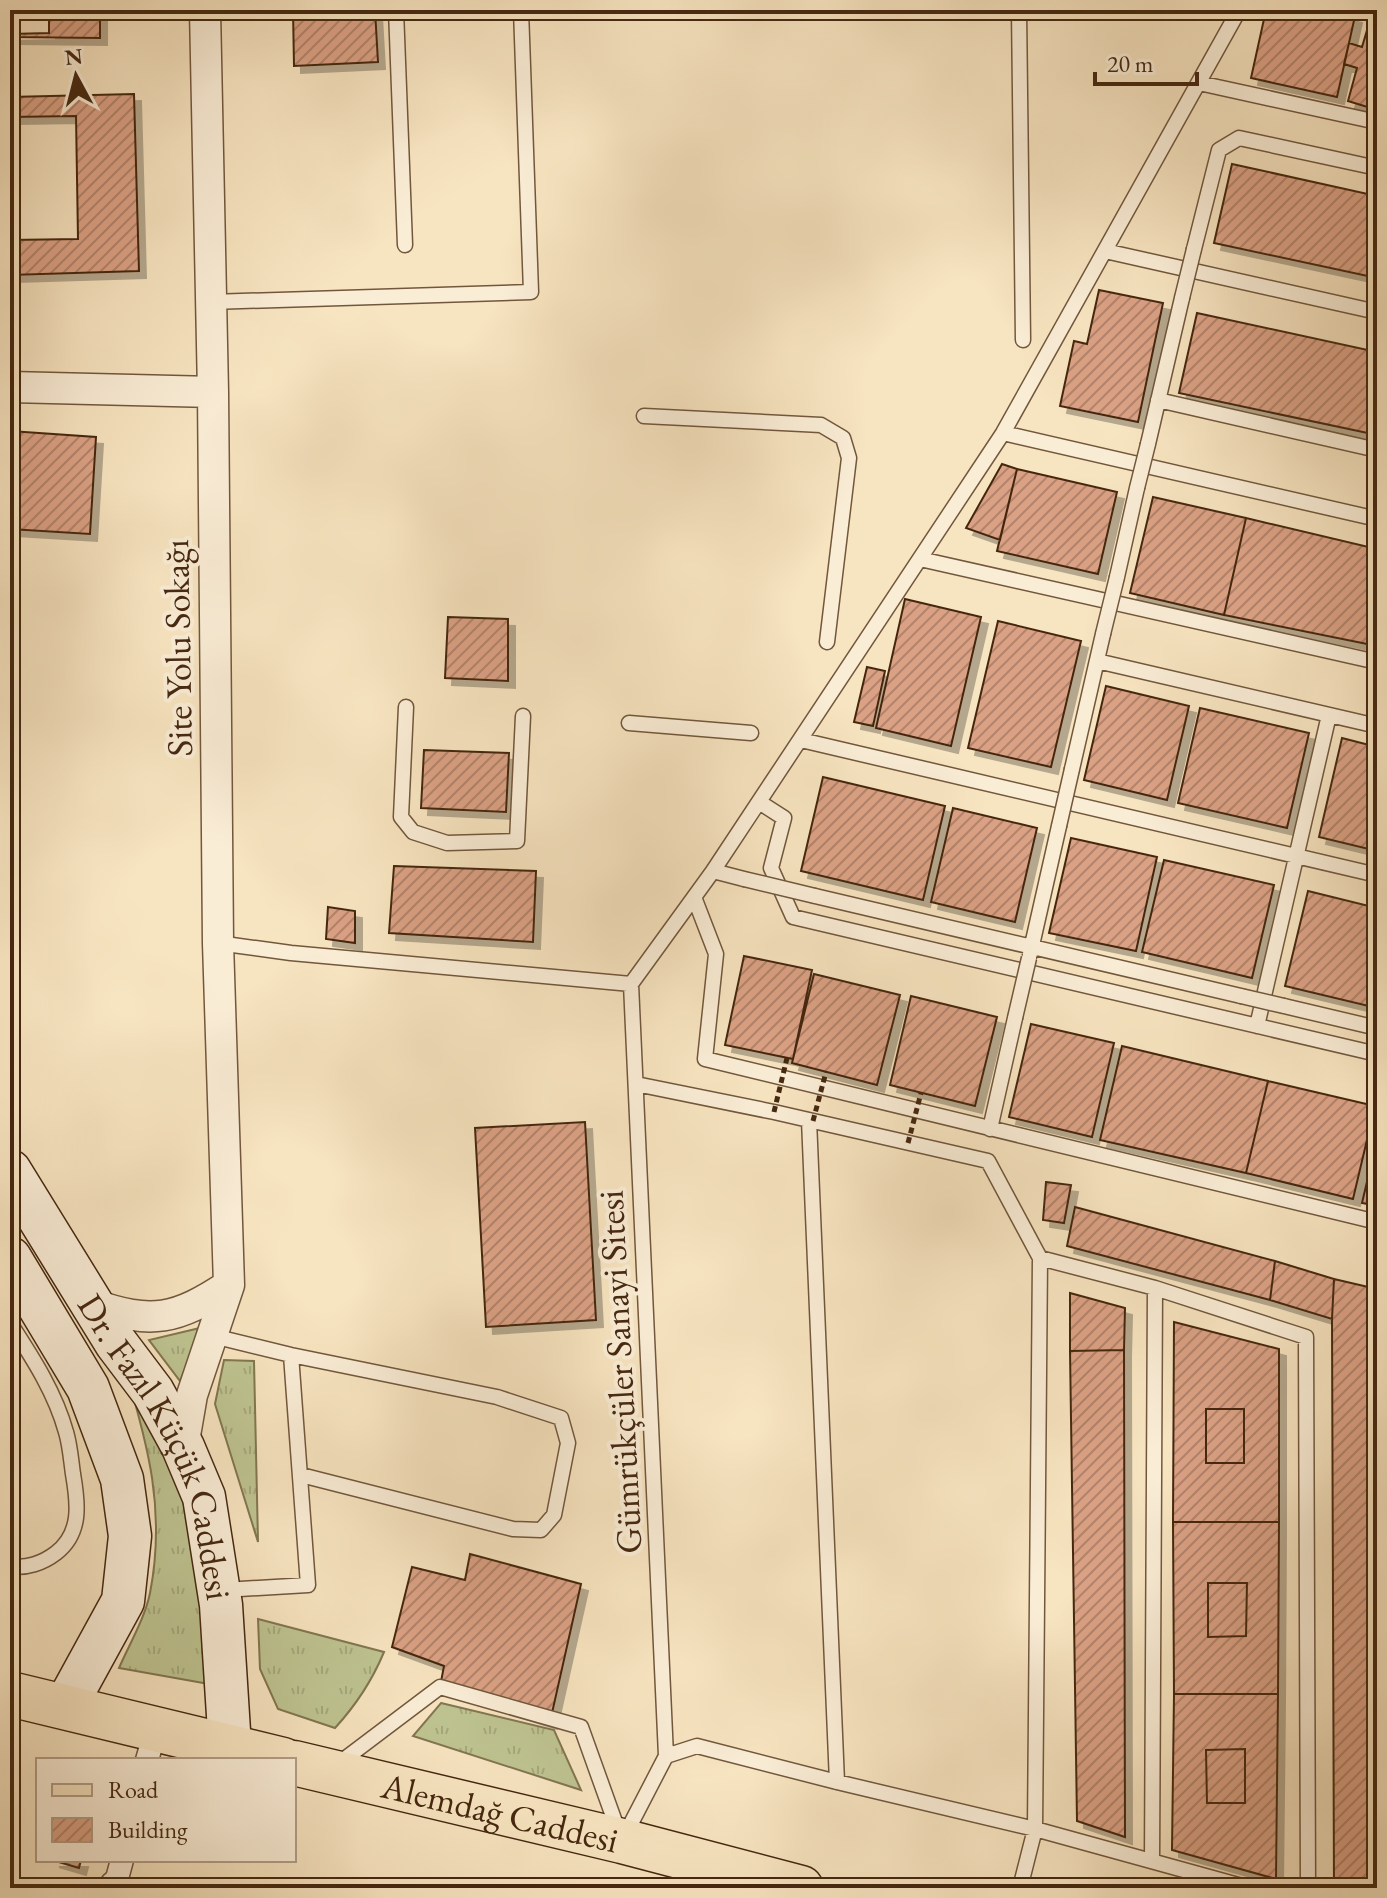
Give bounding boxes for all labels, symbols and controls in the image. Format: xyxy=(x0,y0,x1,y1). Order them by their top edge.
north arrow xyxy=(36,36,116,116)
scale bar xyxy=(1095,36,1197,86)
text: N xyxy=(63,41,84,72)
text: 20 m xyxy=(1107,48,1154,79)
street label: Site Yolu Sokağı xyxy=(152,539,203,757)
street label: Gümrükçüler Sanayi Sitesi xyxy=(586,1189,652,1555)
street label: Dr. Fazıl Küçük Caddesi xyxy=(67,1285,243,1603)
legend xyxy=(36,1758,296,1862)
street label: Alemdağ Caddesi xyxy=(376,1761,623,1863)
text: Road xyxy=(108,1774,159,1805)
text: Building xyxy=(108,1814,188,1845)

